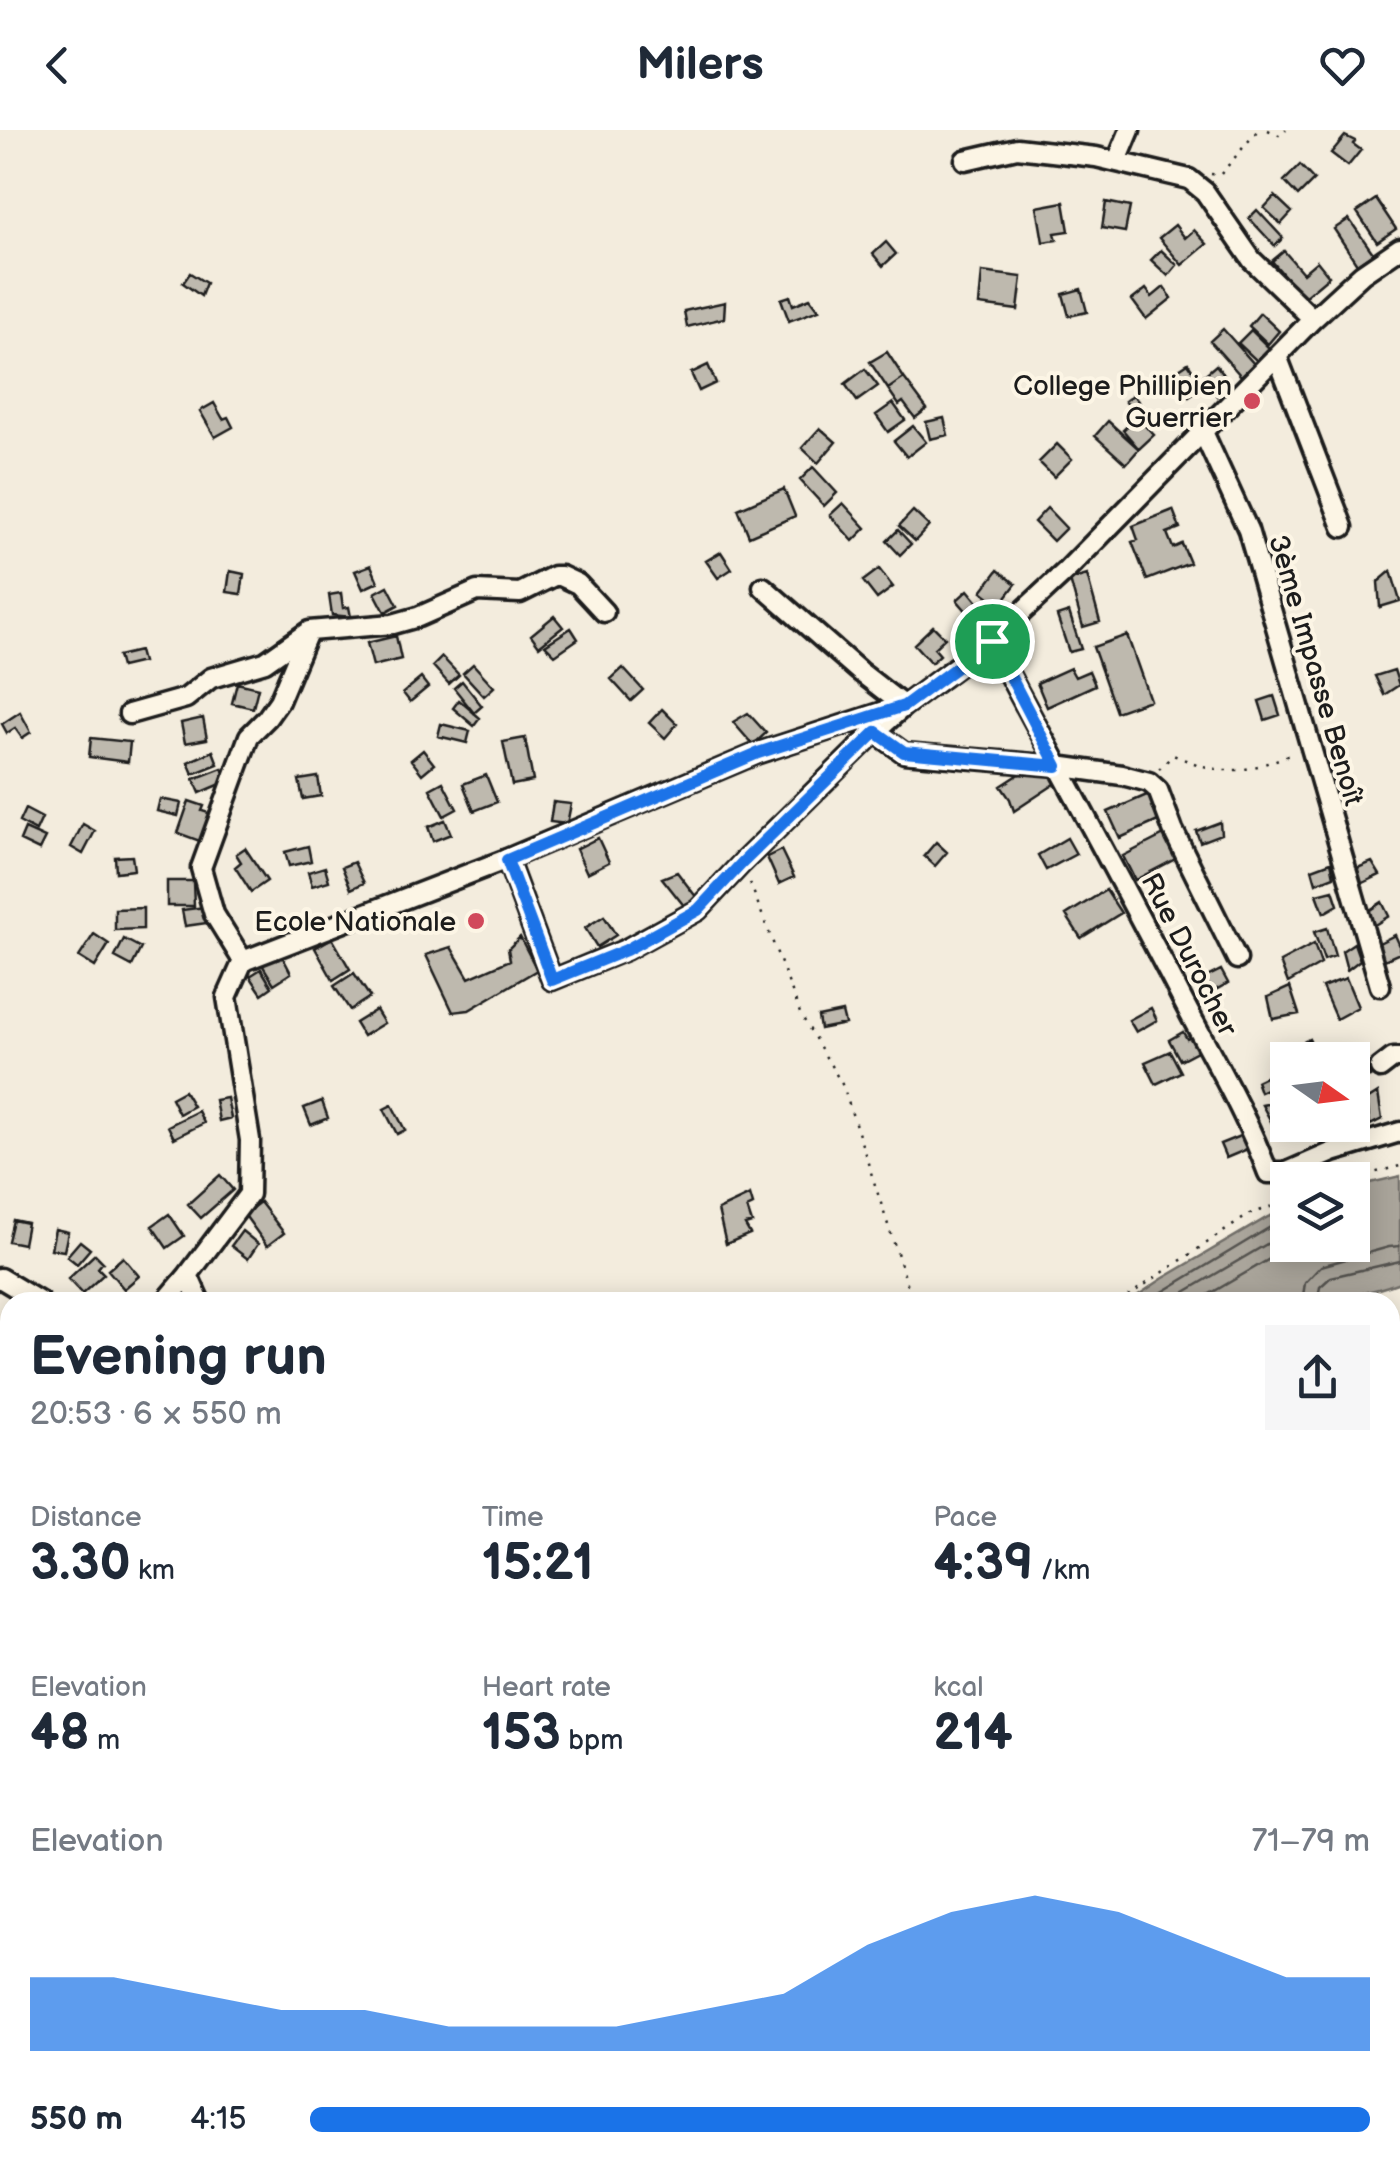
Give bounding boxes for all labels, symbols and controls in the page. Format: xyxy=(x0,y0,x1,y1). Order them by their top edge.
icon: back xyxy=(30,38,85,93)
text: Milers xyxy=(636,38,764,93)
icon: heart xyxy=(1315,38,1370,93)
place label: College Phillipien Guerrier xyxy=(1013,370,1233,435)
marker: College Phillipien Guerrier xyxy=(1241,390,1263,412)
street label: 3ème Impasse Benoît xyxy=(1261,531,1370,810)
pin xyxy=(950,599,1035,684)
icon: arrive xyxy=(965,614,1020,669)
street label: Rue Durocher xyxy=(1134,868,1244,1042)
place label: Ecole Nationale xyxy=(254,906,456,939)
marker: Ecole Nationale xyxy=(465,910,487,932)
north arrow xyxy=(1270,1042,1370,1142)
map controls xyxy=(1270,1042,1370,1262)
button: layers xyxy=(1270,1162,1370,1262)
text: Evening run xyxy=(30,1324,327,1391)
button: share xyxy=(1265,1325,1370,1430)
text: 20:53 · 6 × 550 m xyxy=(30,1395,282,1434)
text: Distance xyxy=(30,1501,142,1534)
text: Time xyxy=(482,1501,544,1534)
text: Pace xyxy=(933,1501,997,1534)
text: 3.30 xyxy=(30,1534,131,1594)
text: 15:21 xyxy=(482,1534,594,1594)
text: 4:39 xyxy=(933,1534,1033,1594)
text: km xyxy=(131,1554,175,1587)
text: /km xyxy=(1033,1554,1090,1587)
text: Elevation xyxy=(30,1671,147,1704)
text: Heart rate xyxy=(482,1671,611,1704)
text: kcal xyxy=(933,1671,984,1704)
text: 48 xyxy=(30,1704,90,1764)
text: 153 xyxy=(482,1704,561,1764)
text: 214 xyxy=(933,1704,1013,1764)
text: m xyxy=(90,1724,120,1757)
text: bpm xyxy=(561,1724,624,1757)
text: Elevation xyxy=(30,1822,163,1861)
text: 71–79 m xyxy=(1252,1822,1370,1861)
text: 550 m xyxy=(30,2100,123,2139)
text: 4:15 xyxy=(190,2100,247,2139)

